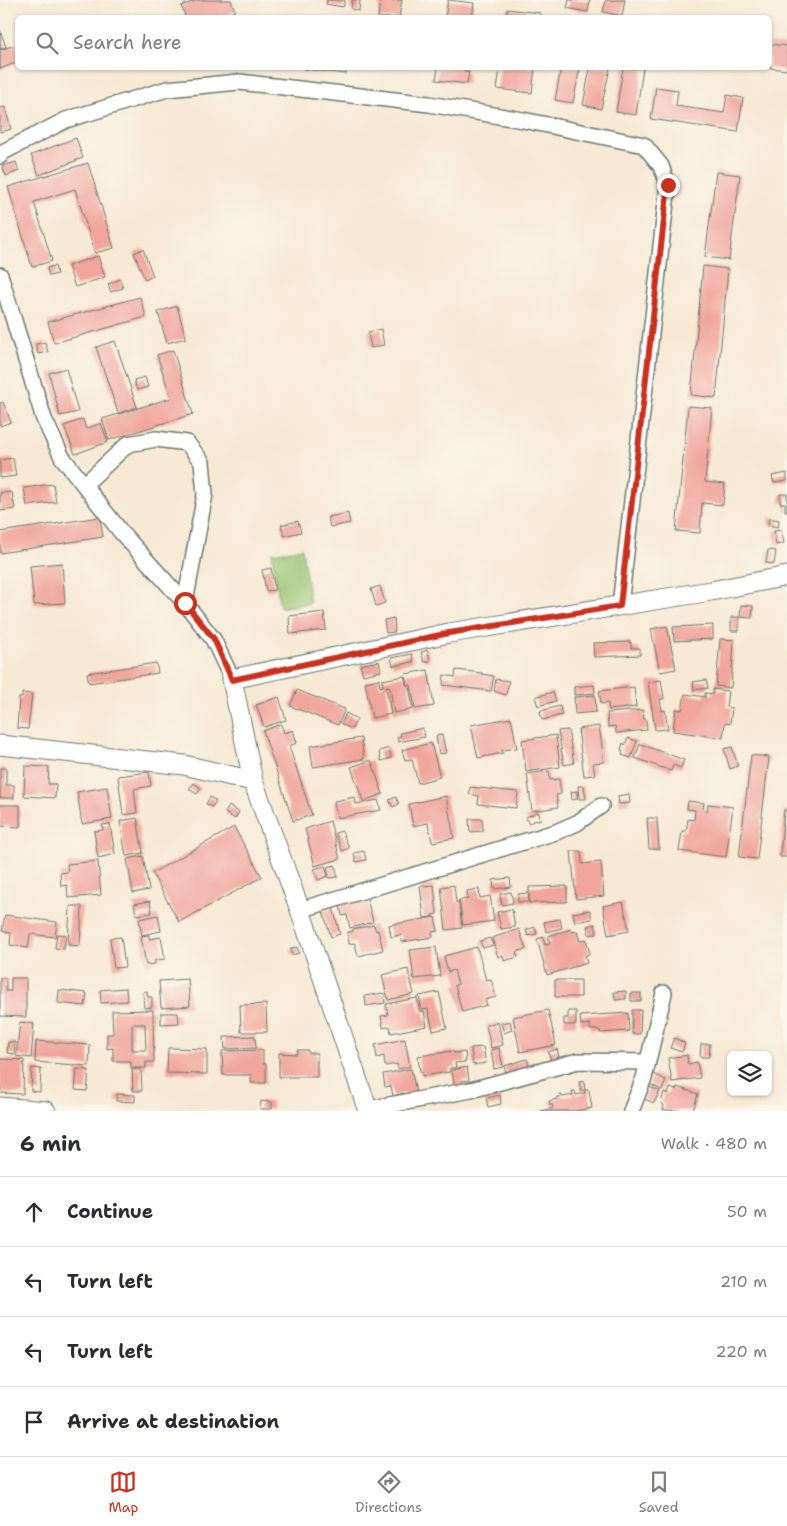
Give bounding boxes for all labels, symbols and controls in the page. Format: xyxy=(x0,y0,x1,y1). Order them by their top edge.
search box xyxy=(15,15,772,70)
icon: search xyxy=(33,29,61,57)
text: Search here xyxy=(73,30,182,55)
route end xyxy=(657,174,680,197)
route start xyxy=(174,592,197,615)
map controls xyxy=(727,1051,772,1096)
button: layers xyxy=(727,1051,772,1096)
text: 6 min xyxy=(20,1130,81,1158)
text: Walk · 480 m xyxy=(661,1133,767,1154)
icon: ahead xyxy=(20,1198,48,1226)
text: Continue xyxy=(67,1199,153,1224)
text: 50 m xyxy=(727,1201,767,1222)
icon: left xyxy=(20,1268,48,1296)
text: Turn left xyxy=(67,1269,153,1294)
text: 210 m xyxy=(720,1271,767,1292)
icon: left xyxy=(20,1338,48,1366)
text: Turn left xyxy=(67,1339,153,1364)
text: 220 m xyxy=(715,1341,767,1362)
icon: arrive xyxy=(20,1408,48,1436)
text: Arrive at destination xyxy=(67,1409,279,1434)
tab: Map xyxy=(108,1468,138,1516)
tab: Directions xyxy=(355,1468,422,1516)
tab: Saved xyxy=(639,1468,679,1516)

